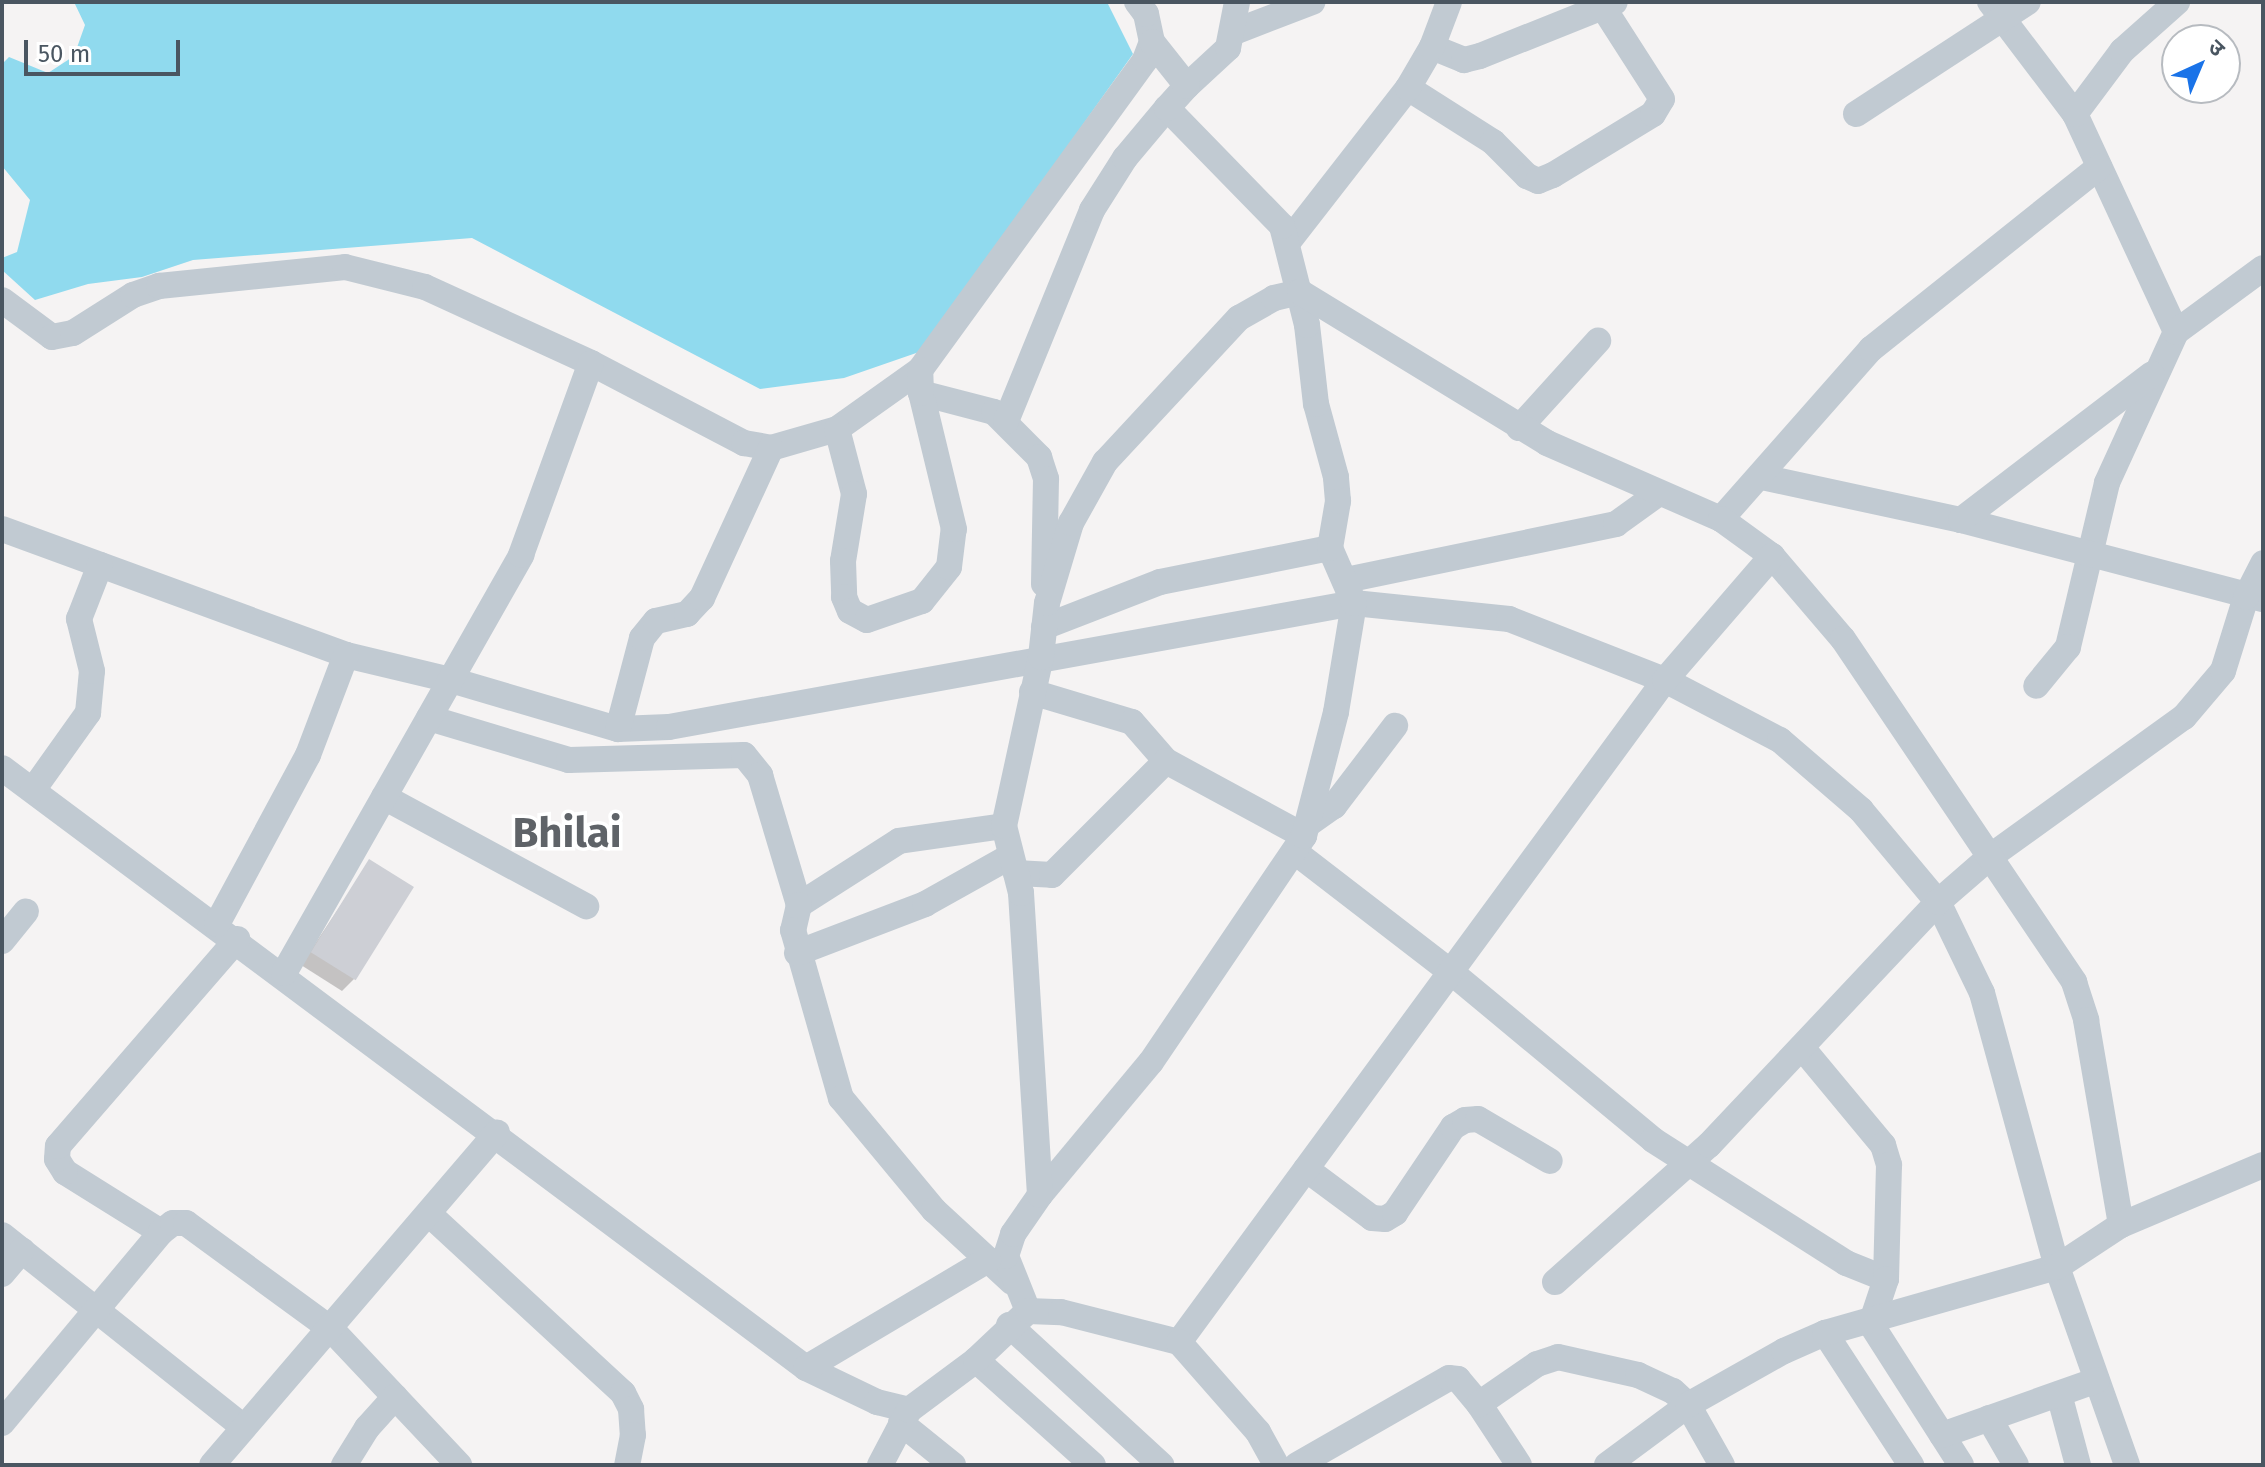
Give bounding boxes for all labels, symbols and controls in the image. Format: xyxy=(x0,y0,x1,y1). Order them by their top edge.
scale bar xyxy=(28,24,184,74)
north arrow xyxy=(2161,24,2241,104)
text: उ xyxy=(2203,34,2231,62)
text: 50 m xyxy=(38,40,90,68)
district label: Bhilai xyxy=(512,808,622,858)

